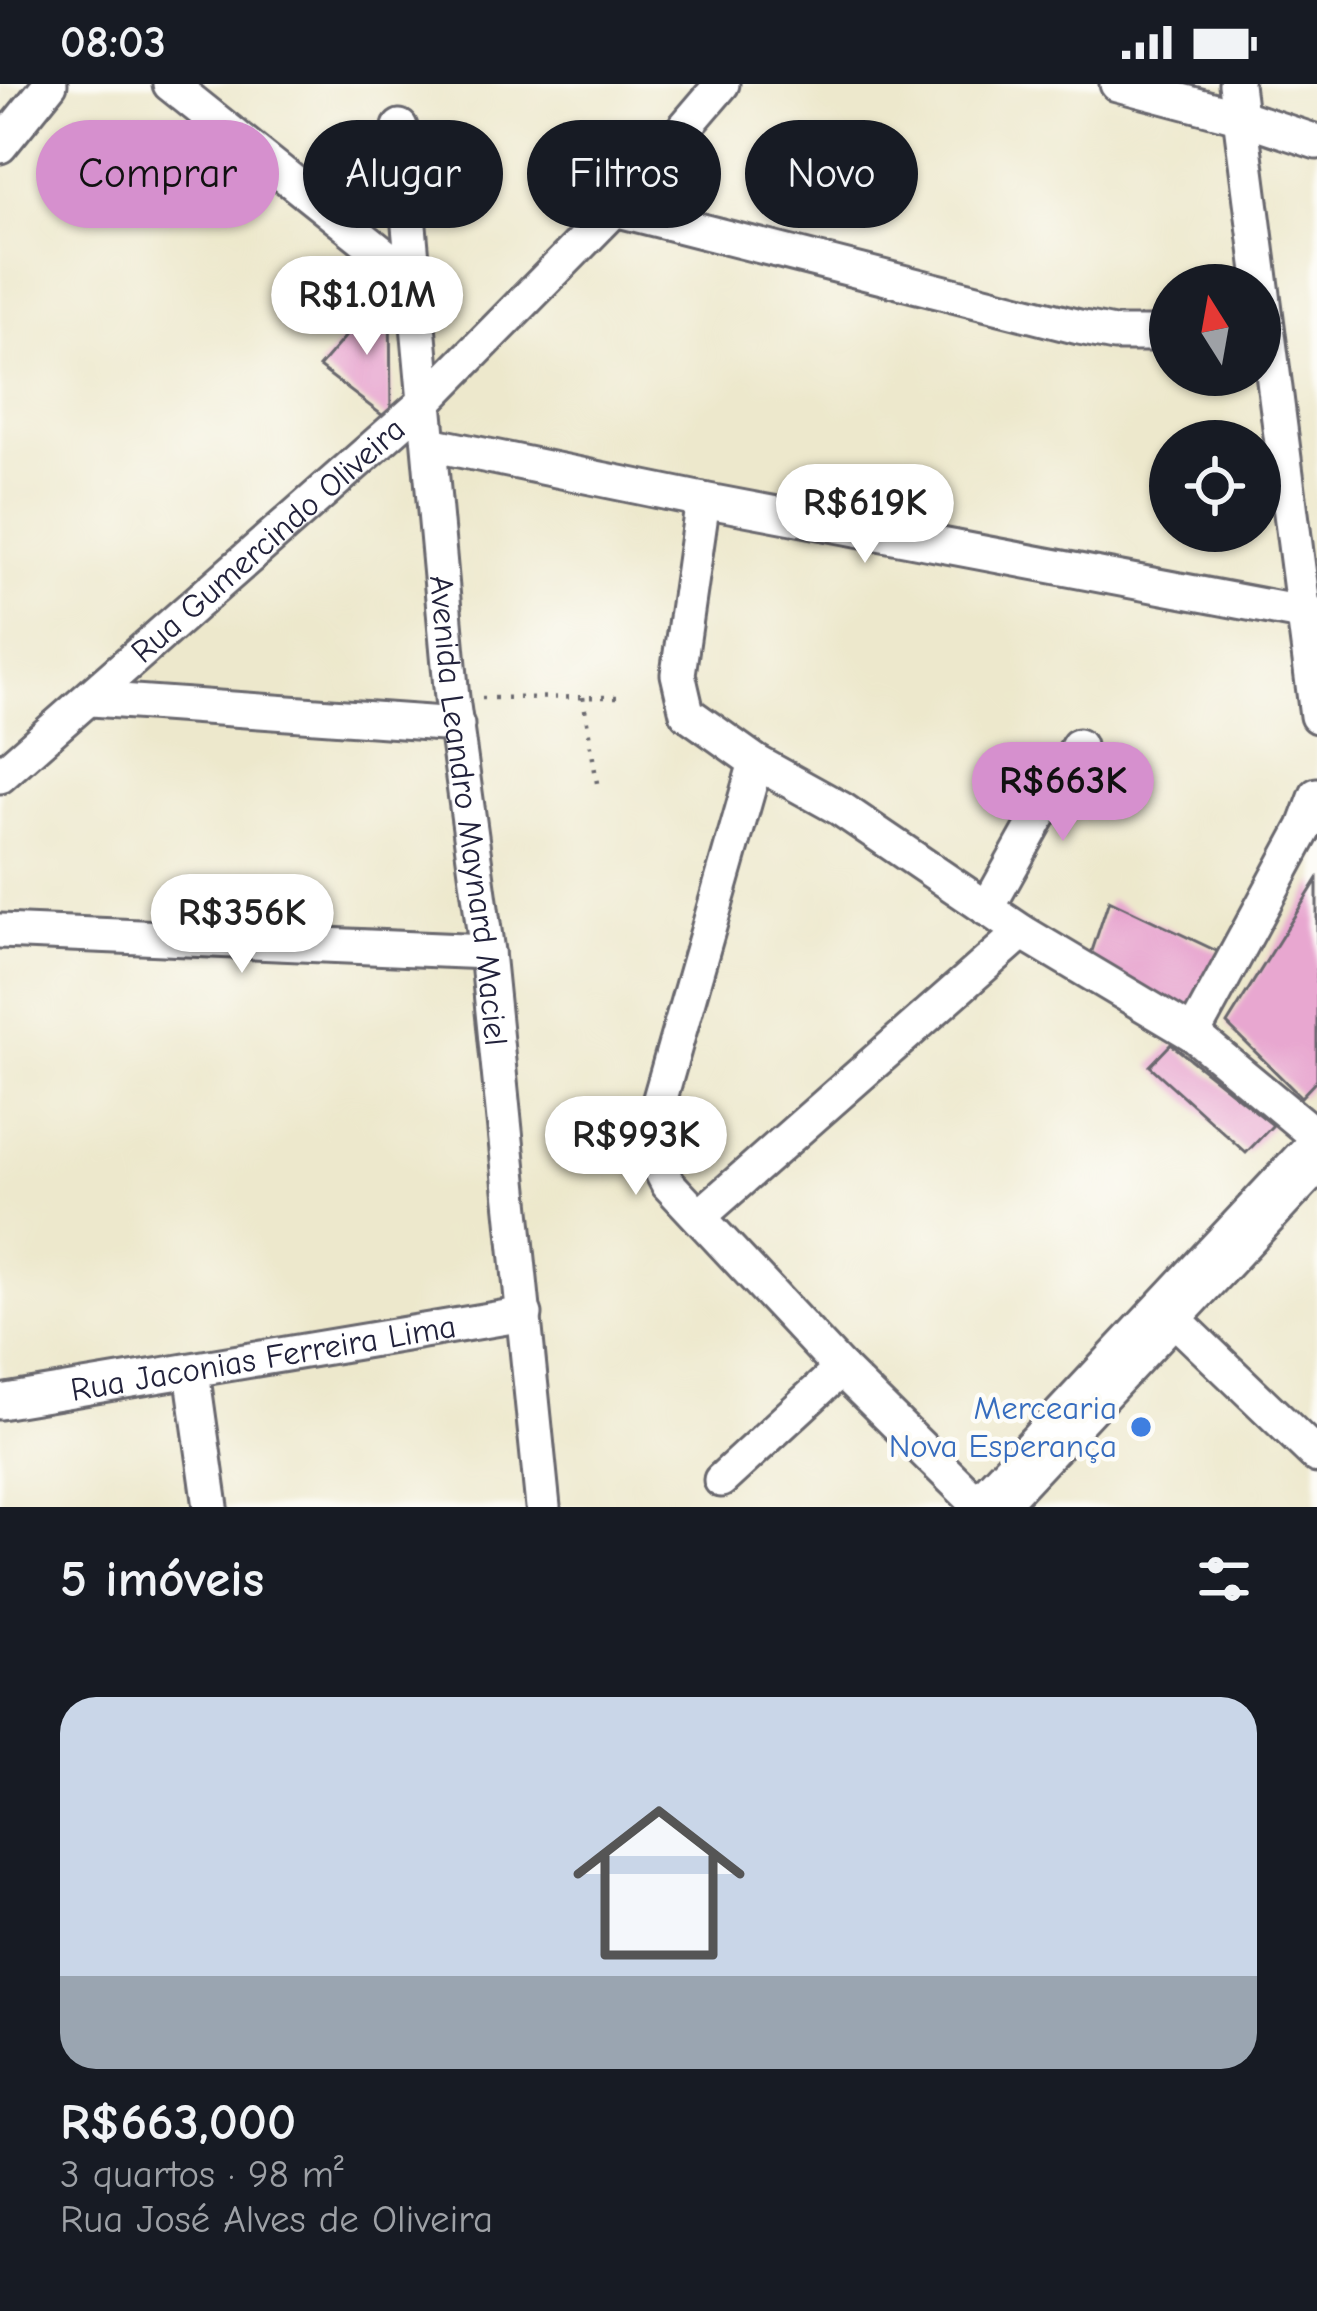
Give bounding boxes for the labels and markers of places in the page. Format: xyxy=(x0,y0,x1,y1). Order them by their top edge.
pin: R$1.01M xyxy=(256,256,478,358)
pin: R$619K xyxy=(767,464,963,566)
pin: R$663K xyxy=(965,742,1161,844)
pin: R$356K xyxy=(144,874,340,976)
pin: R$993K xyxy=(538,1096,734,1198)
place label: Mercearia Nova Esperança xyxy=(889,1389,1117,1465)
marker: Mercearia Nova Esperança xyxy=(1128,1414,1154,1440)

